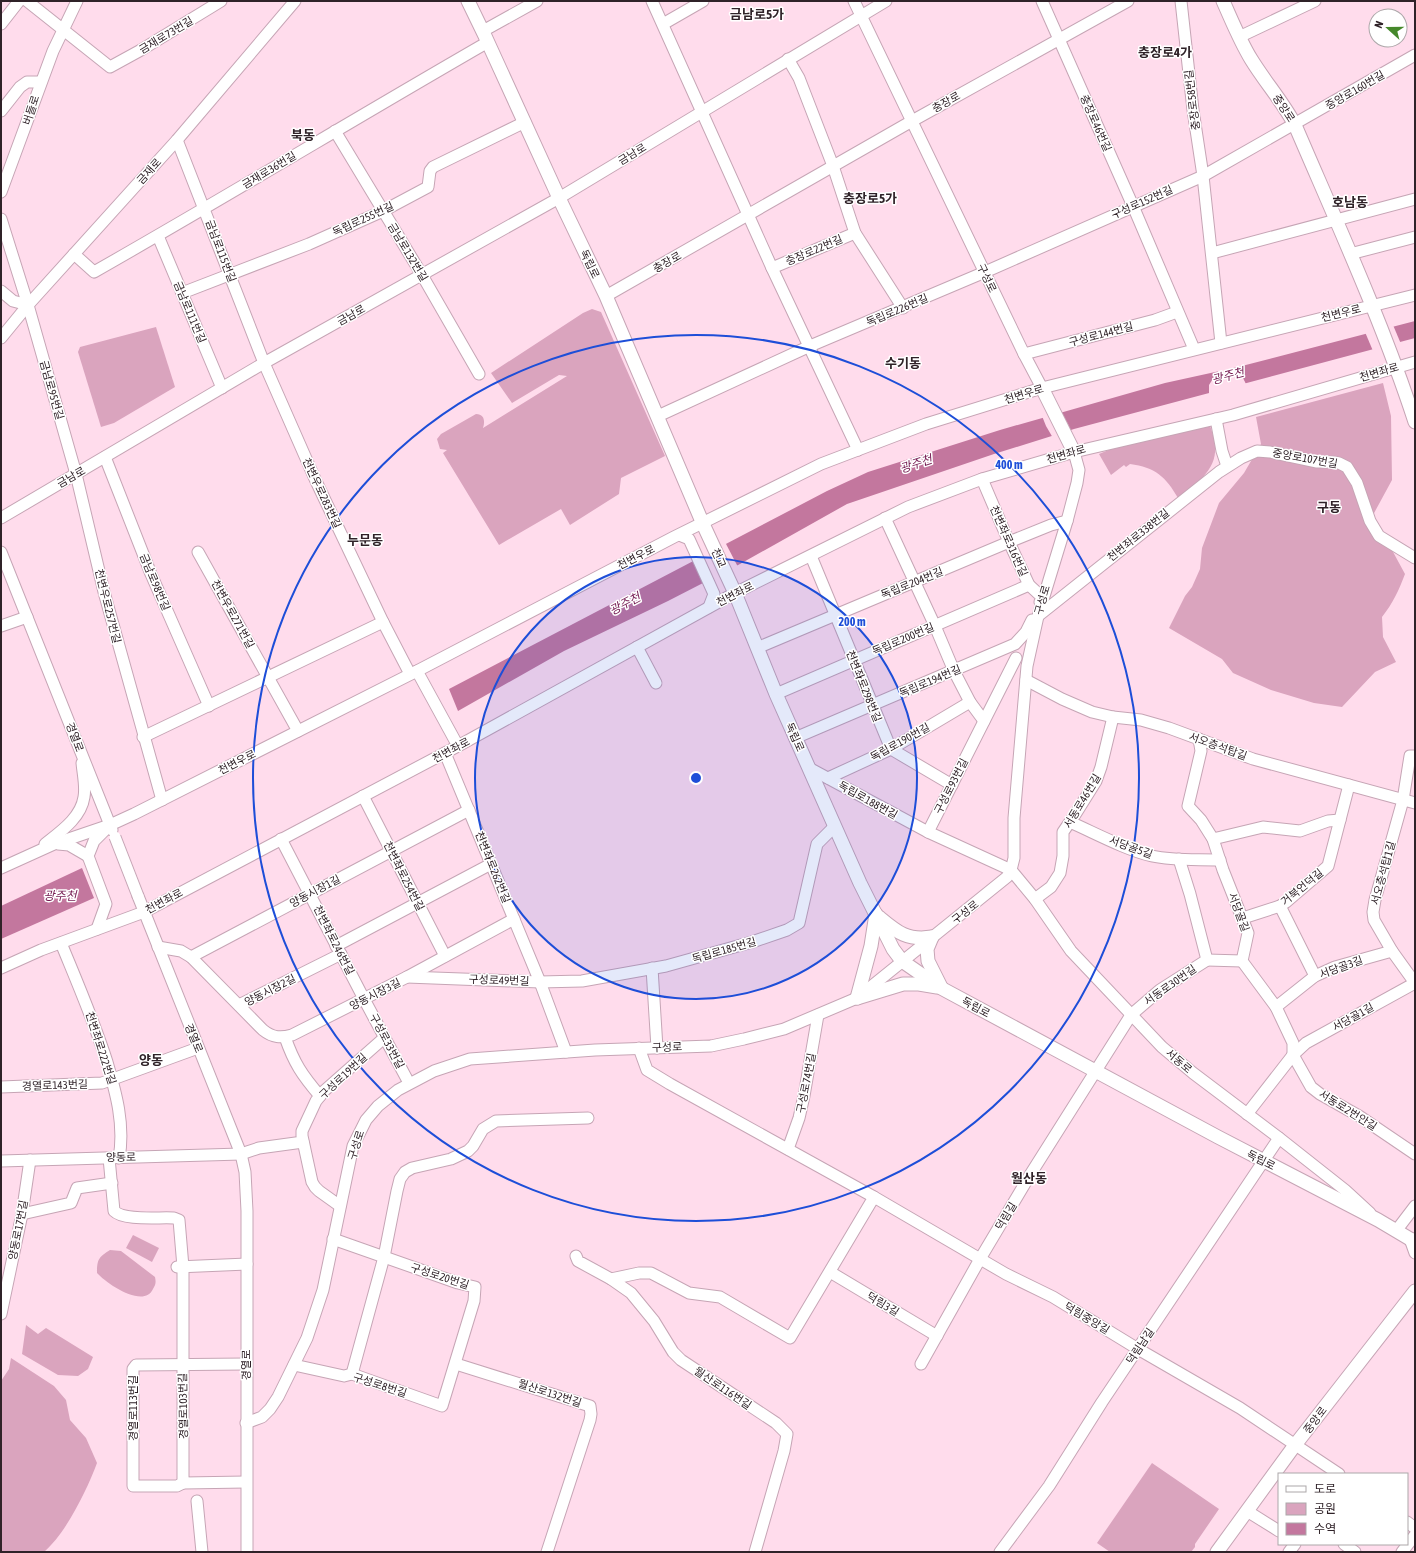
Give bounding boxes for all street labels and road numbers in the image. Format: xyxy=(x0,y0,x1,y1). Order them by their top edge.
street label: 금재로73번길 xyxy=(137,14,195,56)
street label: 중앙로160번길 xyxy=(1323,68,1387,112)
street label: 충장로58번길 xyxy=(1182,69,1202,131)
street label: 충장로 xyxy=(930,89,962,115)
street label: 중앙로 xyxy=(1271,92,1297,124)
street label: 충장로46번길 xyxy=(1078,93,1114,153)
street label: 버들로 xyxy=(21,94,41,126)
street label: 금남로 xyxy=(616,141,648,167)
street label: 금재로36번길 xyxy=(240,149,298,191)
street label: 금재로 xyxy=(134,156,164,186)
street label: 구성로152번길 xyxy=(1109,183,1175,221)
street label: 독립로255번길 xyxy=(330,200,396,238)
street label: 금남로115번길 xyxy=(204,218,238,284)
street label: 금남로132번길 xyxy=(386,221,430,283)
street label: 충장로22번길 xyxy=(784,233,844,267)
street label: 독립로 xyxy=(578,248,602,280)
street label: 충장로 xyxy=(651,249,683,275)
street label: 구성로 xyxy=(975,262,999,294)
street label: 금남로111번길 xyxy=(172,279,208,345)
street label: 독립로226번길 xyxy=(864,292,930,328)
street label: 금남로 xyxy=(335,302,367,328)
street label: 천변우로 xyxy=(1320,302,1362,324)
street label: 구성로144번길 xyxy=(1068,320,1134,348)
street label: 금남로95번길 xyxy=(38,359,66,421)
street label: 천변좌로 xyxy=(1358,361,1400,383)
street label: 천변우로 xyxy=(1003,382,1045,406)
street label: 천변좌로 xyxy=(1045,443,1087,465)
street label: 중앙로107번길 xyxy=(1271,446,1339,470)
street label: 천변우로283번길 xyxy=(300,456,344,530)
street label: 금남로 xyxy=(55,464,87,490)
street label: 천변좌로316번길 xyxy=(988,504,1030,578)
street label: 천변좌로338번길 xyxy=(1105,506,1171,564)
street label: 천변우로 xyxy=(615,542,657,572)
street label: 천교 xyxy=(709,546,729,570)
street label: 금남로98번길 xyxy=(138,552,172,612)
street label: 독립로204번길 xyxy=(879,565,945,601)
street label: 천변우로257번길 xyxy=(93,568,123,644)
street label: 천변우로271번길 xyxy=(209,578,257,650)
street label: 천변좌로 xyxy=(714,579,756,609)
street label: 구성로 xyxy=(1032,584,1052,616)
street label: 독립로200번길 xyxy=(870,621,936,657)
street label: 천변좌로298번길 xyxy=(844,648,884,724)
street label: 독립로194번길 xyxy=(897,663,963,699)
street label: 경열로 xyxy=(64,721,86,753)
street label: 독립로 xyxy=(783,721,807,753)
street label: 독립로190번길 xyxy=(868,721,932,763)
street label: 서오층석탑길 xyxy=(1187,730,1249,762)
street label: 천변좌로 xyxy=(430,735,472,765)
street label: 천변우로 xyxy=(216,747,258,777)
street label: 구성로93번길 xyxy=(932,756,970,816)
street label: 서동로46번길 xyxy=(1061,772,1103,830)
street label: 독립로188번길 xyxy=(836,779,900,821)
street label: 천변좌로262번길 xyxy=(473,829,513,905)
street label: 서당골5길 xyxy=(1107,834,1155,860)
street label: 천변좌로254번길 xyxy=(381,839,427,913)
street label: 서오층석탑1길 xyxy=(1369,840,1397,906)
street label: 거북언덕길 xyxy=(1279,866,1325,908)
street label: 양동시장1길 xyxy=(288,873,342,909)
street label: 천변좌로 xyxy=(143,886,185,916)
street label: 서당골길 xyxy=(1226,891,1252,933)
street label: 구성로 xyxy=(949,898,981,926)
street label: 천변좌로246번길 xyxy=(311,903,357,977)
street label: 독립로185번길 xyxy=(691,935,757,965)
street label: 서당골3길 xyxy=(1317,954,1365,980)
street label: 서동로30번길 xyxy=(1142,963,1198,1007)
street label: 양동시장2길 xyxy=(242,972,298,1008)
street label: 구성로49번길 xyxy=(468,973,530,987)
street label: 양동시장3길 xyxy=(347,976,403,1012)
street label: 독립로 xyxy=(960,995,992,1019)
street label: 서당골1길 xyxy=(1330,1001,1376,1033)
street label: 천변좌로222번길 xyxy=(84,1010,118,1086)
street label: 구성로33번길 xyxy=(367,1011,407,1071)
street label: 경열로 xyxy=(183,1022,205,1054)
street label: 구성로 xyxy=(652,1040,682,1054)
street label: 서동로 xyxy=(1164,1047,1194,1075)
street label: 구성로19번길 xyxy=(317,1051,369,1101)
street label: 구성로74번길 xyxy=(794,1052,818,1114)
street label: 경열로143번길 xyxy=(22,1078,88,1092)
street label: 서동로2번안길 xyxy=(1317,1087,1379,1133)
street label: 구성로 xyxy=(346,1129,366,1161)
street label: 독립로 xyxy=(1245,1148,1277,1172)
street label: 양동로 xyxy=(106,1151,136,1163)
street label: 양동로17번길 xyxy=(6,1199,30,1261)
street label: 덕림길 xyxy=(993,1200,1019,1232)
street label: 구성로20번길 xyxy=(409,1261,471,1291)
street label: 덕림3길 xyxy=(865,1290,901,1318)
street label: 덕림중앙길 xyxy=(1062,1300,1112,1336)
street label: 덕림남길 xyxy=(1124,1326,1156,1366)
street label: 경열로 xyxy=(240,1350,252,1380)
street label: 월산로116번길 xyxy=(692,1365,754,1411)
street label: 구성로8번길 xyxy=(352,1371,408,1399)
street label: 경열로103번길 xyxy=(176,1373,190,1439)
street label: 경열로113번길 xyxy=(127,1375,139,1441)
street label: 월산로132번길 xyxy=(517,1377,583,1409)
street label: 중앙로 xyxy=(1301,1404,1329,1436)

